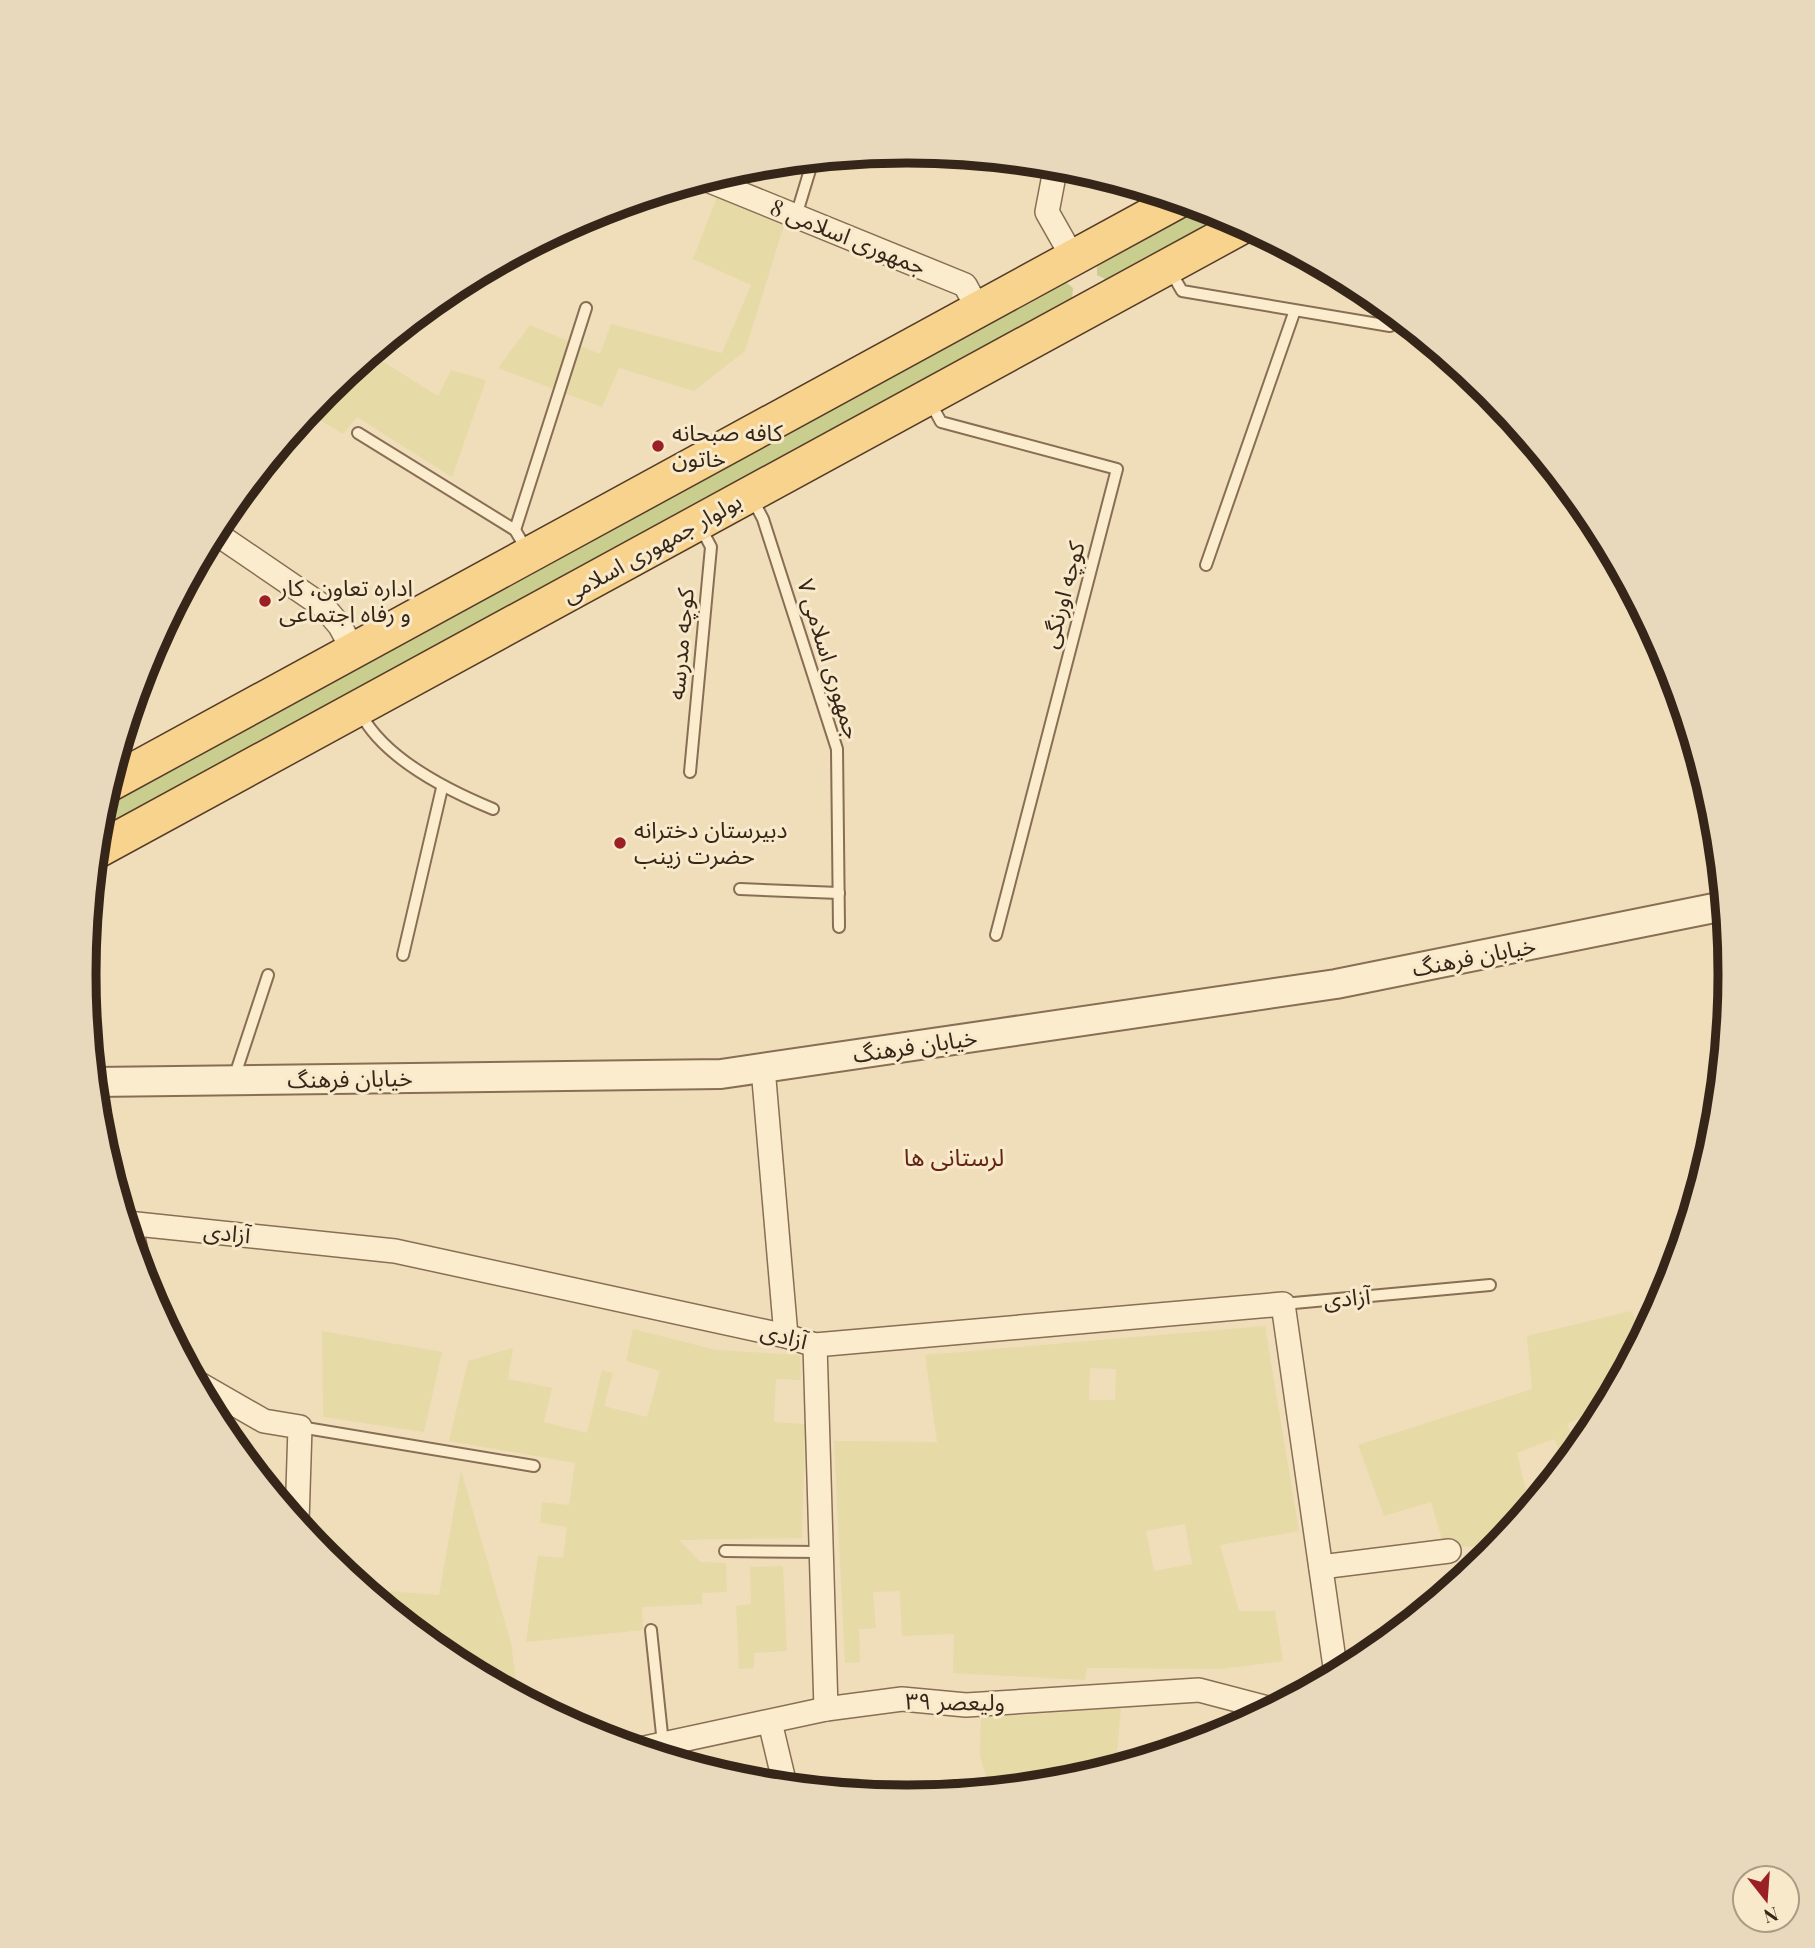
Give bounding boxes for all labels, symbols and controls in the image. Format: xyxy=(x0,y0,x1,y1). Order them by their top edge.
street label: جمهوری اسلامی 8 xyxy=(766,190,931,281)
place label: کافه صبحانه خاتون xyxy=(672,416,783,473)
marker: کافه صبحانه خاتون xyxy=(650,438,666,454)
street label: بولوار جمهوری اسلامی xyxy=(556,484,747,609)
street label: کوچه اورنگی xyxy=(1032,537,1092,652)
place label: اداره تعاون، کار و رفاه اجتماعی xyxy=(278,571,413,628)
street label: جمهوری اسلامی ۷ xyxy=(791,575,870,743)
street label: کوچه مدرسه xyxy=(659,586,701,701)
marker: اداره تعاون، کار و رفاه اجتماعی xyxy=(257,593,273,609)
place label: دبیرستان دخترانه حضرت زینب xyxy=(634,813,787,870)
marker: دبیرستان دخترانه حضرت زینب xyxy=(612,835,628,851)
street label: خیابان فرهنگ xyxy=(1409,928,1538,983)
street label: خیابان فرهنگ xyxy=(851,1020,979,1069)
street label: خیابان فرهنگ xyxy=(287,1061,413,1094)
district label: لرستانی ها xyxy=(904,1140,1004,1172)
street label: آزادی xyxy=(202,1214,254,1250)
street label: آزادی xyxy=(1322,1279,1373,1314)
street label: آزادی xyxy=(758,1314,812,1356)
street label: ولیعصر ۳۹ xyxy=(905,1684,1005,1717)
north arrow xyxy=(1731,1864,1801,1934)
text: N xyxy=(1761,1902,1782,1931)

